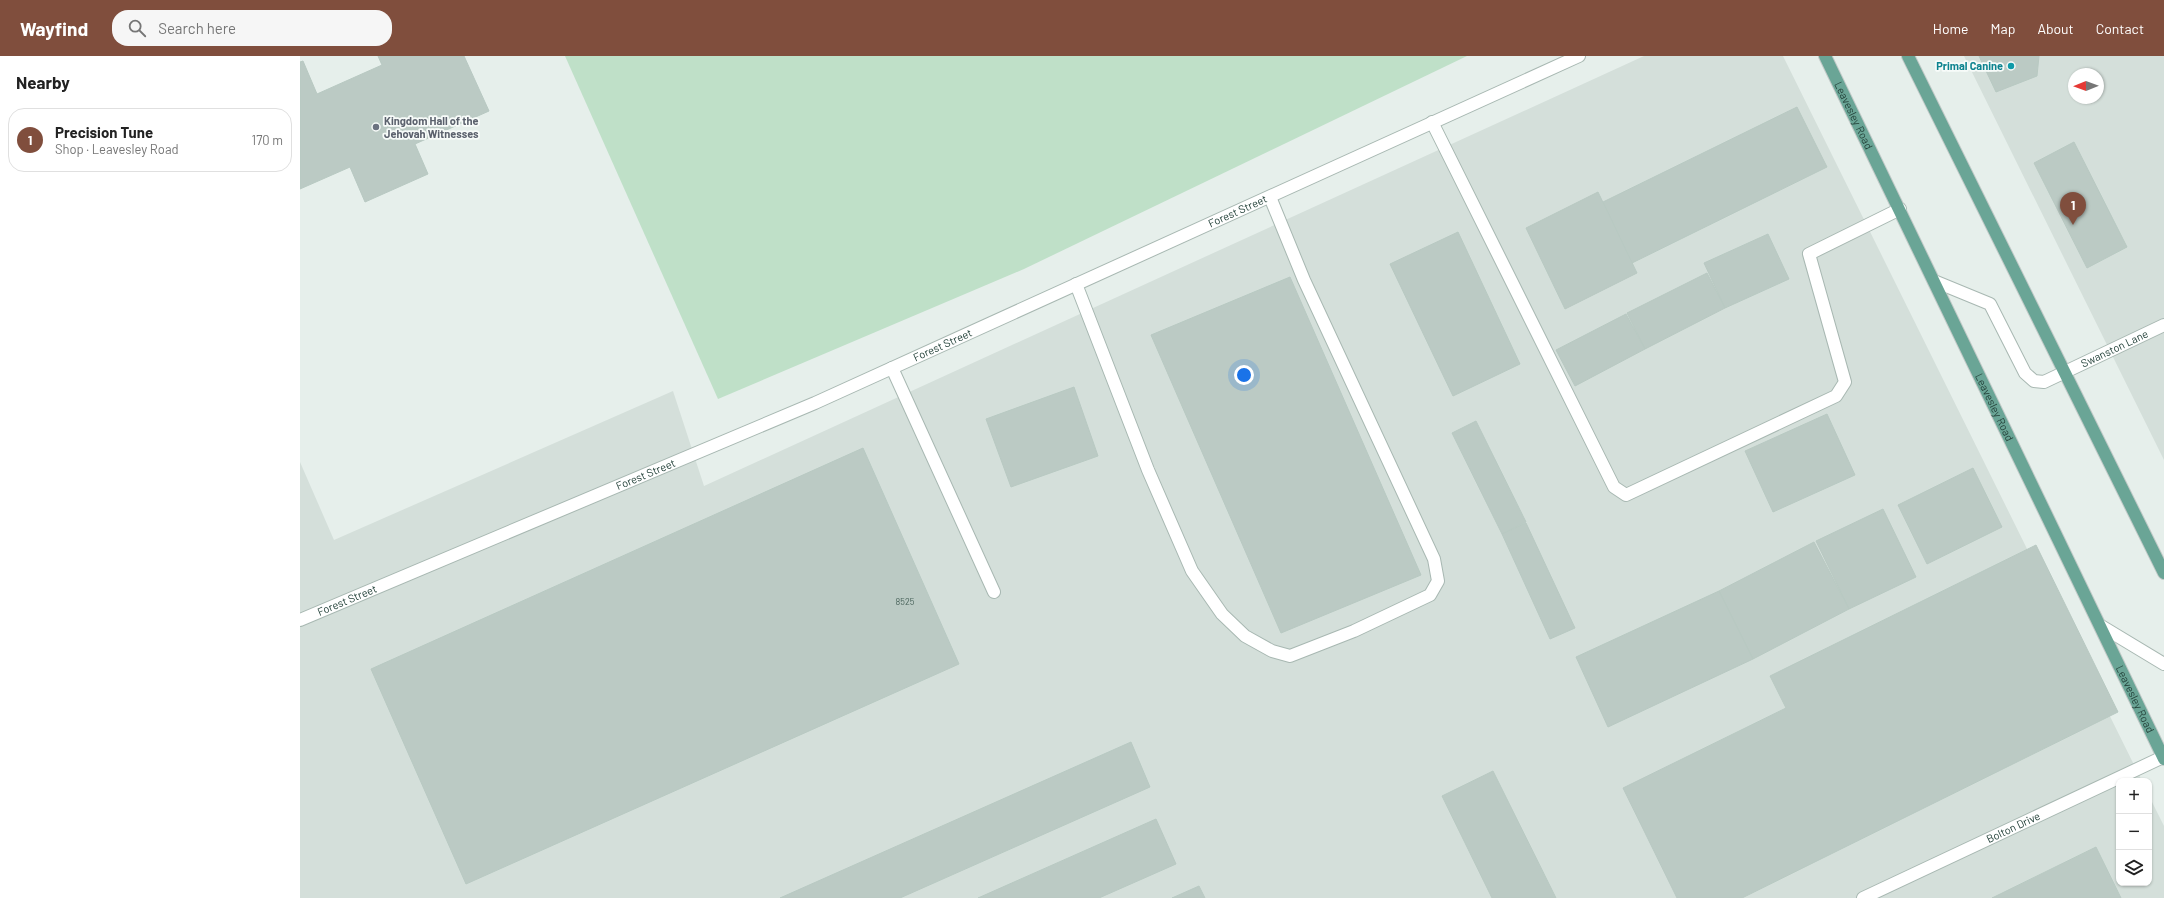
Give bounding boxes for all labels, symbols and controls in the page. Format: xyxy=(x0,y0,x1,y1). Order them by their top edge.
search box xyxy=(112,10,392,46)
text: Wayfind xyxy=(20,17,88,40)
icon: search xyxy=(126,17,148,39)
text: Search here xyxy=(158,19,236,37)
text: Home xyxy=(1933,20,1969,37)
text: Map xyxy=(1991,20,2015,37)
text: About xyxy=(2037,20,2074,37)
text: Contact xyxy=(2096,20,2144,37)
place label: Primal Canine xyxy=(1936,59,2003,72)
marker: Primal Canine xyxy=(2006,61,2016,71)
north arrow xyxy=(2068,68,2104,104)
text: Nearby xyxy=(16,72,70,92)
street label: Leavesley Road xyxy=(1832,79,1876,151)
place label: Kingdom Hall of the Jehovah Witnesses xyxy=(384,114,479,140)
marker: Kingdom Hall of the Jehovah Witnesses xyxy=(371,122,381,132)
text: Precision Tune xyxy=(55,123,153,141)
text: 1 xyxy=(28,132,32,148)
text: 170 m xyxy=(252,132,283,148)
text: Shop · Leavesley Road xyxy=(55,141,179,157)
street label: Forest Street xyxy=(1206,192,1269,230)
pin: 1 xyxy=(2060,192,2086,225)
street label: Forest Street xyxy=(911,326,974,364)
street label: Swanston Lane xyxy=(2079,327,2150,370)
your location xyxy=(1234,365,1254,385)
street label: Leavesley Road xyxy=(1973,371,2017,443)
street label: Forest Street xyxy=(614,456,677,492)
street label: Forest Street xyxy=(315,581,378,618)
house number: 8525 xyxy=(896,596,915,607)
street label: Leavesley Road xyxy=(2114,663,2157,735)
map controls xyxy=(2116,778,2152,886)
button: + xyxy=(2116,778,2152,814)
street label: Bolton Drive xyxy=(1984,809,2042,845)
button: − xyxy=(2116,814,2152,850)
button: layers xyxy=(2116,850,2152,886)

